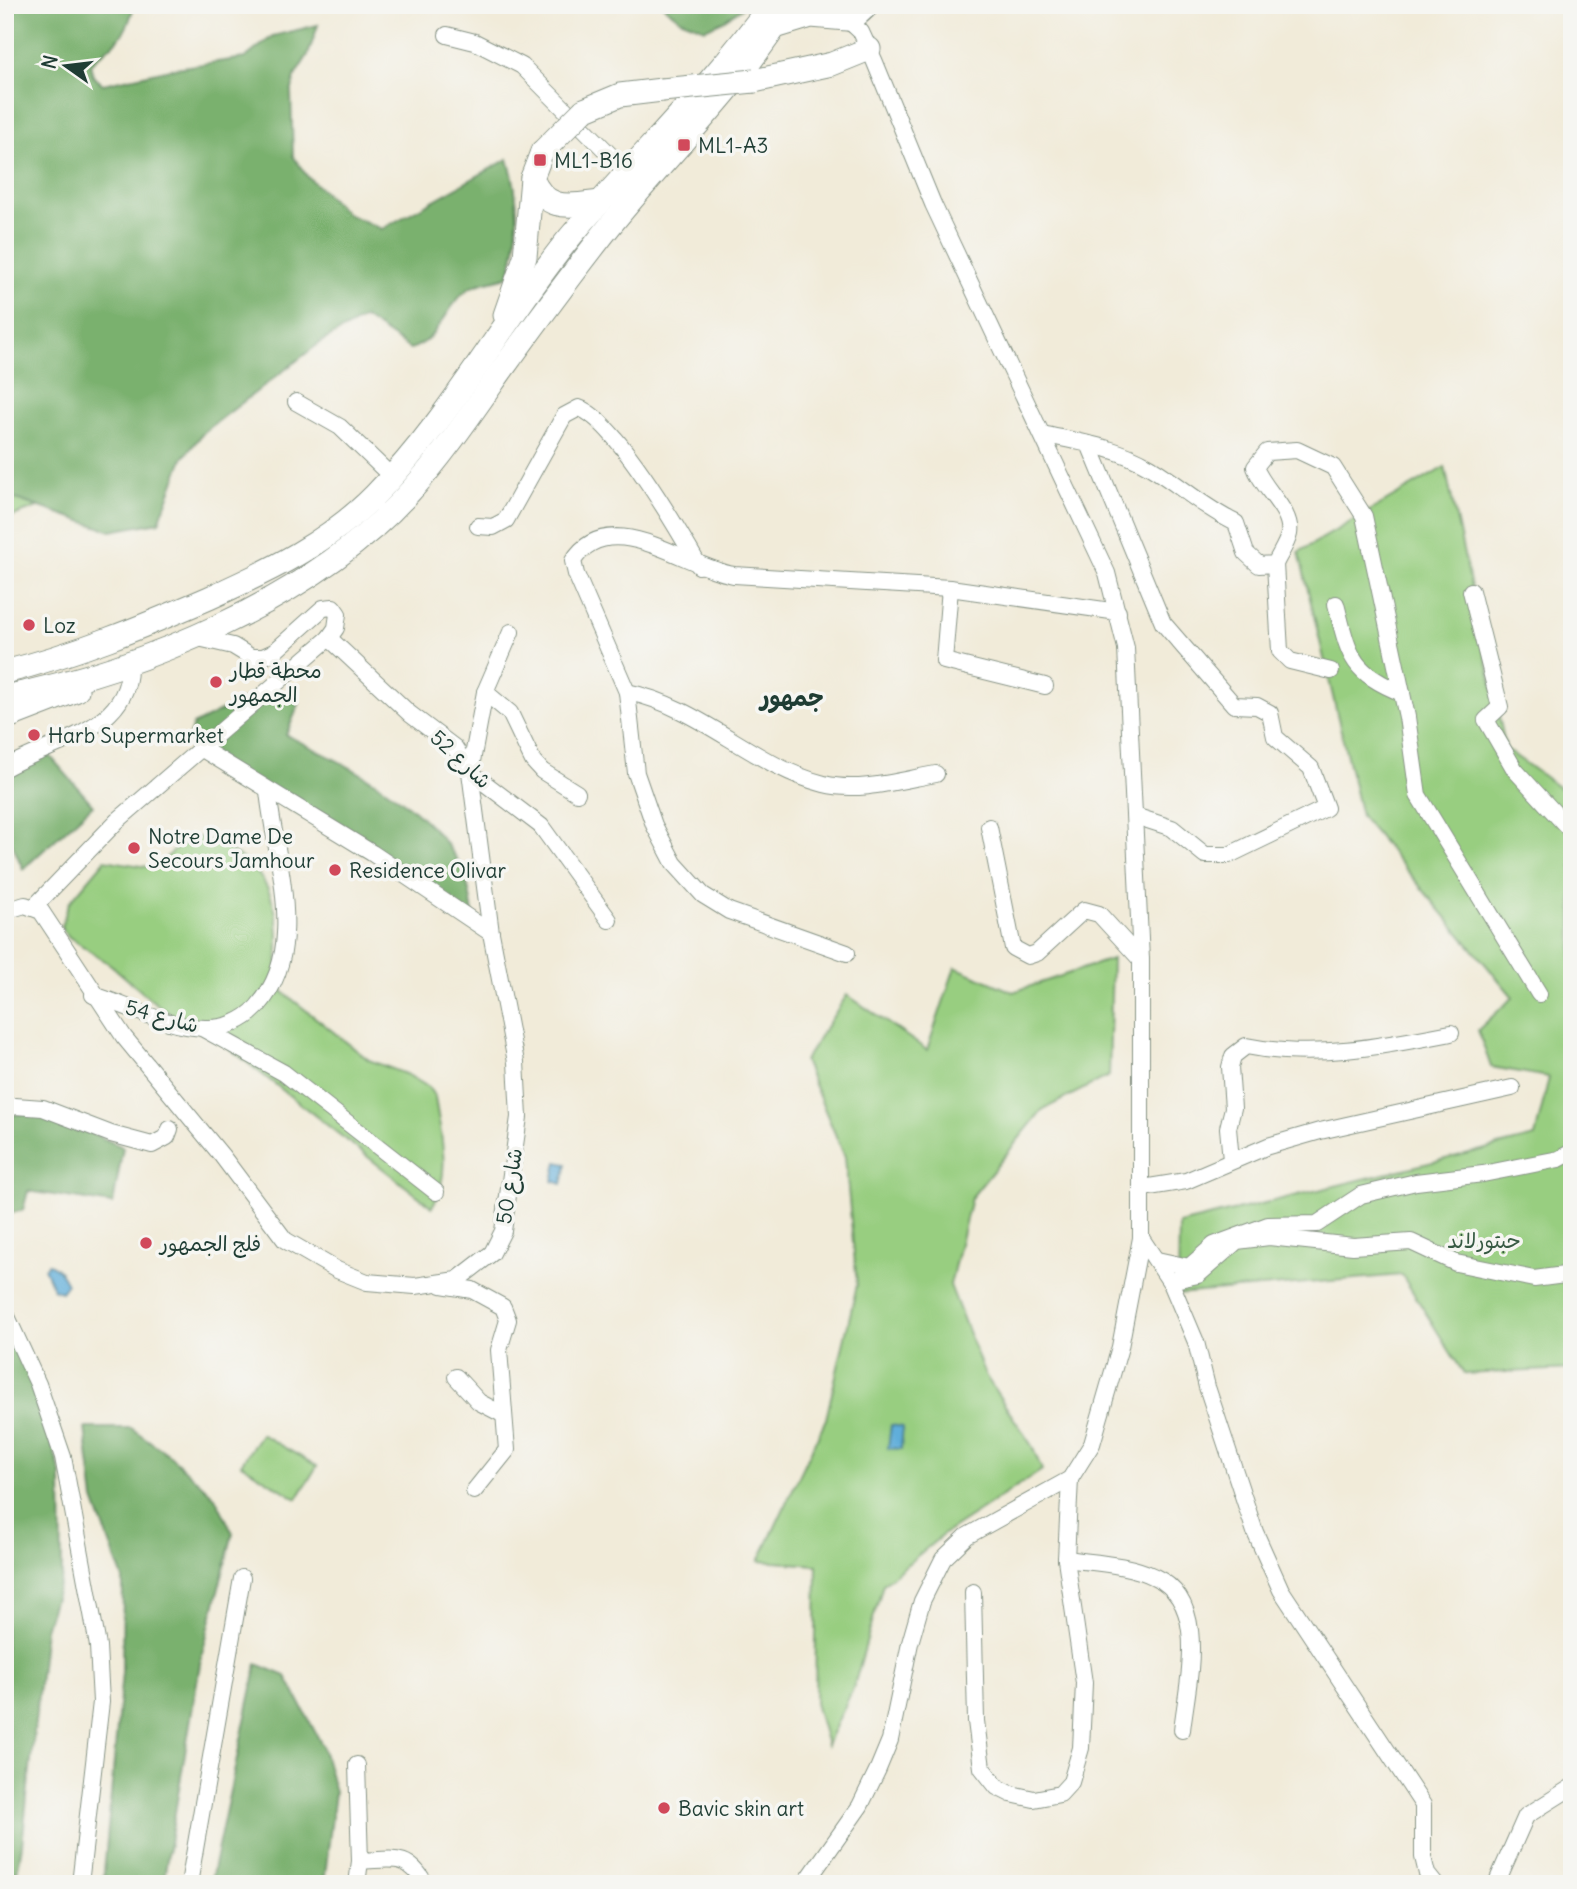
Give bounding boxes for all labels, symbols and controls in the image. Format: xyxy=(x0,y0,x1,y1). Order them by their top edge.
north arrow xyxy=(32,32,102,102)
text: N xyxy=(36,53,63,71)
place label: ML1-A3 xyxy=(698,132,768,159)
marker: ML1-A3 xyxy=(676,137,692,153)
place label: ML1-B16 xyxy=(554,147,633,174)
marker: ML1-B16 xyxy=(532,152,548,168)
place label: Loz xyxy=(43,612,76,639)
marker: Loz xyxy=(21,617,37,633)
place label: محطة قطار الجمهور xyxy=(228,657,322,709)
marker: محطة قطار الجمهور xyxy=(208,674,224,690)
district label: جمهور xyxy=(758,682,824,714)
place label: Harb Supermarket xyxy=(48,722,224,749)
street label: شارع 52 xyxy=(423,724,497,796)
marker: Harb Supermarket xyxy=(26,727,42,743)
place label: Notre Dame De Secours Jamhour xyxy=(148,823,315,874)
marker: Notre Dame De Secours Jamhour xyxy=(126,840,142,856)
place label: Residence Olivar xyxy=(349,857,507,884)
marker: Residence Olivar xyxy=(327,862,343,878)
street label: شارع 54 xyxy=(122,993,202,1041)
street label: شارع 50 xyxy=(490,1146,530,1226)
park label: حبتورلاند xyxy=(1447,1227,1521,1255)
place label: فلج الجمهور xyxy=(158,1230,261,1258)
marker: فلج الجمهور xyxy=(138,1235,154,1251)
place label: Bavic skin art xyxy=(678,1795,804,1822)
marker: Bavic skin art xyxy=(656,1800,672,1816)

